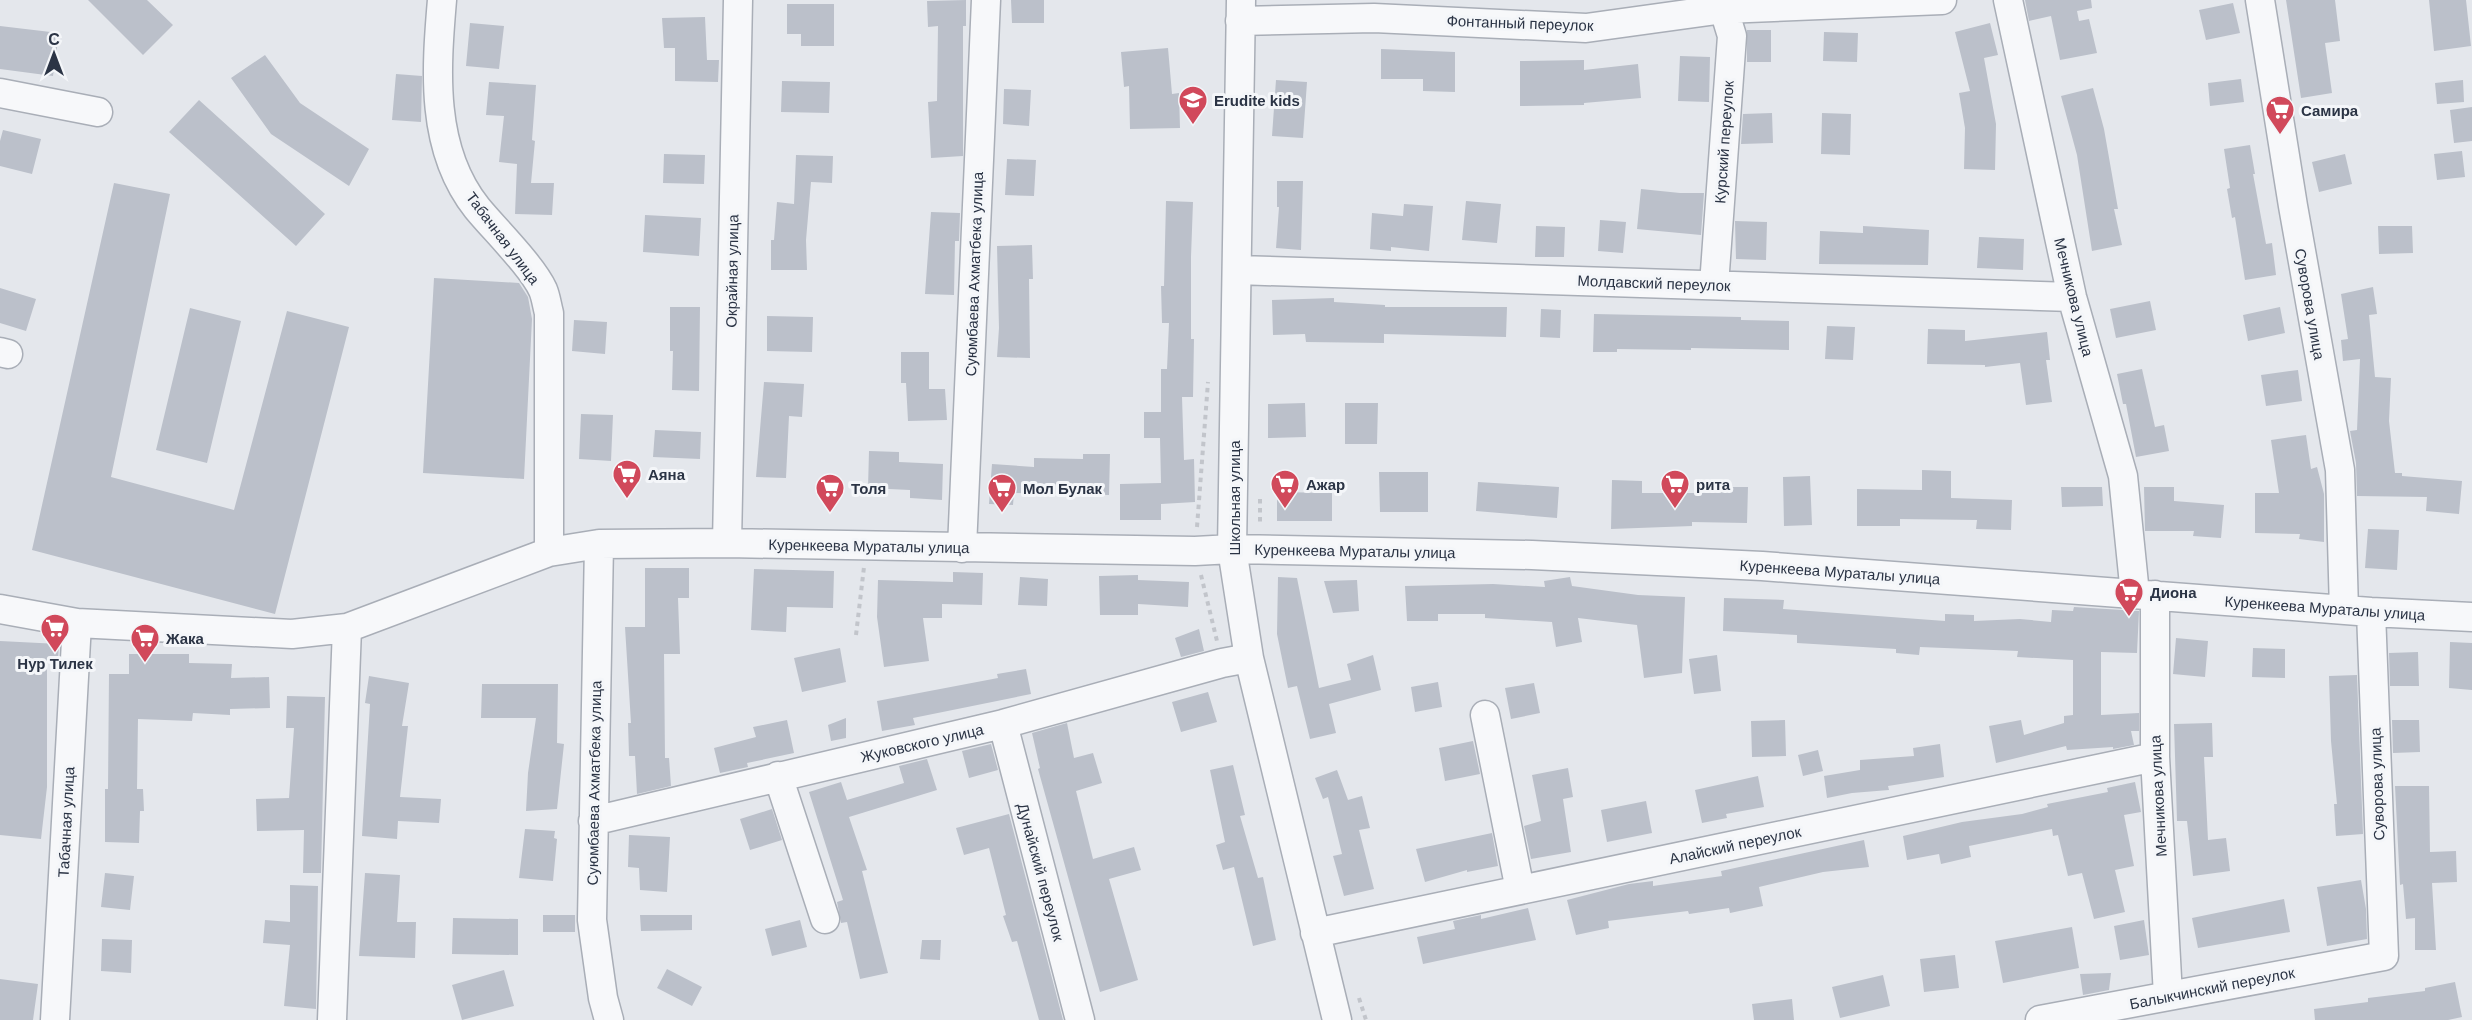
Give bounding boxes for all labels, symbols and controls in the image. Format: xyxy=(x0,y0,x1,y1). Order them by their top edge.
street label: Фонтанный переулок xyxy=(1446,12,1594,34)
north arrow xyxy=(24,24,84,84)
text: С xyxy=(48,31,60,48)
street label: Курский переулок xyxy=(1711,79,1737,204)
school or university icon: Erudite kids xyxy=(1177,84,1209,126)
place label: Erudite kids xyxy=(1214,92,1300,109)
supermarket icon: Самира xyxy=(2264,94,2296,136)
place label: Самира xyxy=(2301,102,2359,119)
street label: Суюмбаева Ахматбека улица xyxy=(962,171,986,377)
street label: Табачная улица xyxy=(463,189,544,288)
street label: Окрайная улица xyxy=(723,213,742,328)
street label: Мечникова улица xyxy=(2051,236,2097,359)
street label: Суворова улица xyxy=(2292,247,2328,362)
street label: Молдавский переулок xyxy=(1577,272,1731,294)
street label: Школьная улица xyxy=(1226,440,1243,556)
supermarket icon: Аяна xyxy=(611,458,643,500)
place label: Аяна xyxy=(648,466,686,483)
supermarket icon: Ажар xyxy=(1269,468,1301,510)
supermarket icon: рита xyxy=(1659,468,1691,510)
supermarket icon: Толя xyxy=(814,472,846,514)
supermarket icon: Мол Булак xyxy=(986,472,1018,514)
place label: Ажар xyxy=(1306,476,1345,493)
place label: рита xyxy=(1696,476,1731,493)
place label: Толя xyxy=(851,480,886,497)
place label: Мол Булак xyxy=(1023,480,1103,497)
street label: Куренкеева Мураталы улица xyxy=(768,536,970,556)
street label: Куренкеева Мураталы улица xyxy=(1254,541,1456,561)
street label: Куренкеева Мураталы улица xyxy=(1739,557,1942,588)
supermarket icon: Диона xyxy=(2113,576,2145,618)
place label: Диона xyxy=(2150,584,2197,601)
street label: Куренкеева Мураталы улица xyxy=(2224,593,2427,624)
supermarket icon: Нур Тилек xyxy=(39,612,71,654)
supermarket icon: Жака xyxy=(129,622,161,664)
place label: Жака xyxy=(165,630,205,647)
place label: Нур Тилек xyxy=(17,655,93,672)
street label: Суюмбаева Ахматбека улица xyxy=(584,680,604,886)
street label: Жуковского улица xyxy=(859,720,986,765)
street label: Суворова улица xyxy=(2367,727,2387,841)
street label: Мечникова улица xyxy=(2146,734,2170,857)
street label: Табачная улица xyxy=(55,765,77,878)
street label: Дунайский переулок xyxy=(1014,801,1068,943)
street label: Алайский переулок xyxy=(1667,823,1803,867)
street label: Балыкчинский переулок xyxy=(2128,964,2296,1012)

